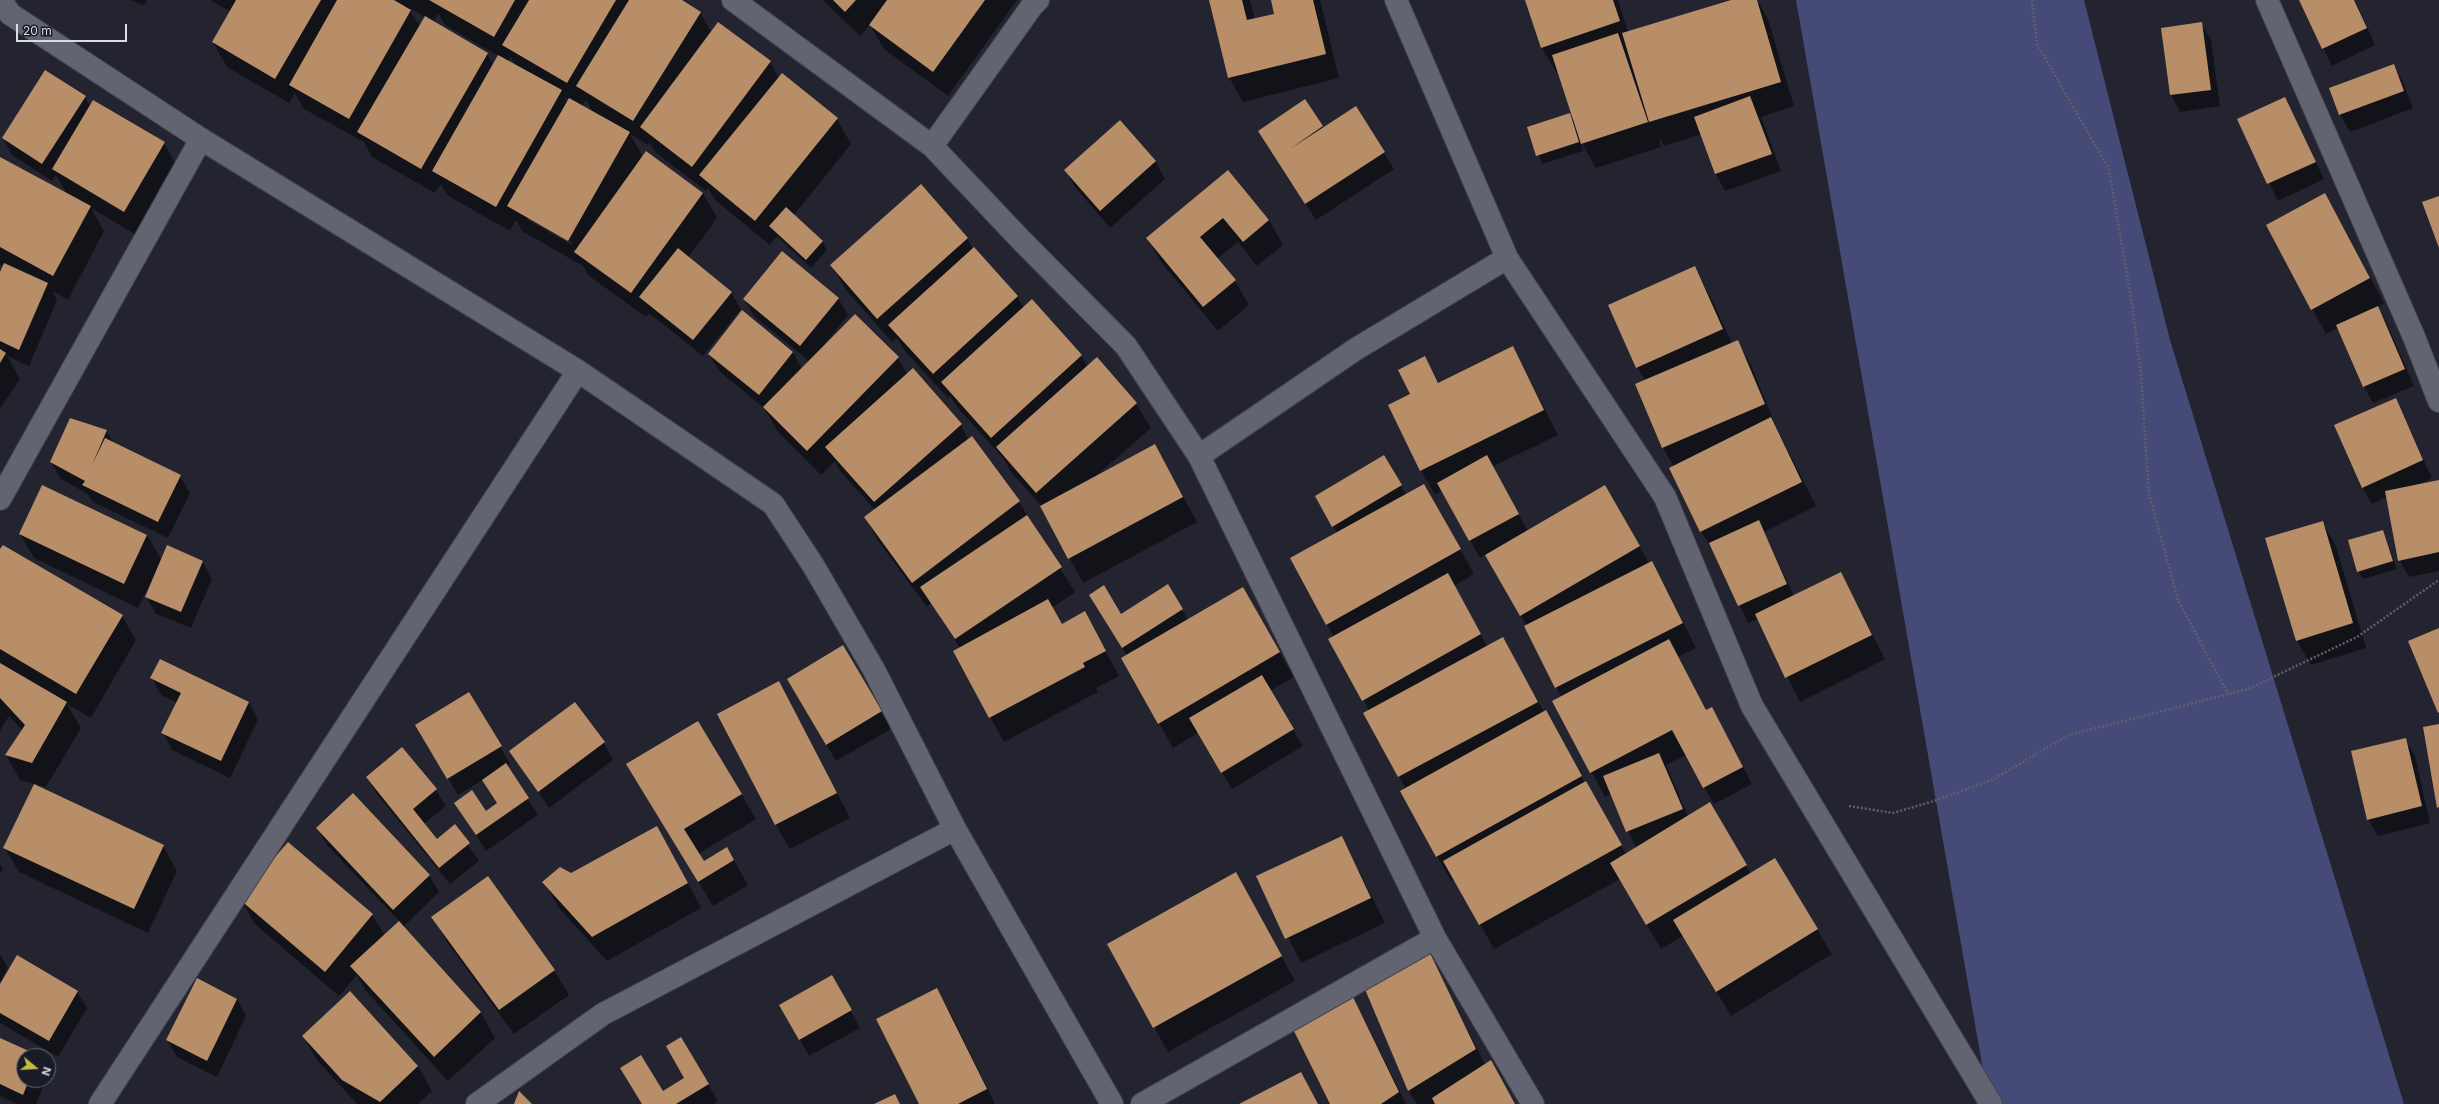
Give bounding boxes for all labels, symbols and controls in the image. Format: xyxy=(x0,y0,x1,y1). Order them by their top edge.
scale bar xyxy=(18,16,129,42)
text: 20 m xyxy=(23,23,52,38)
north arrow xyxy=(16,1048,56,1088)
text: N xyxy=(39,1065,54,1078)

